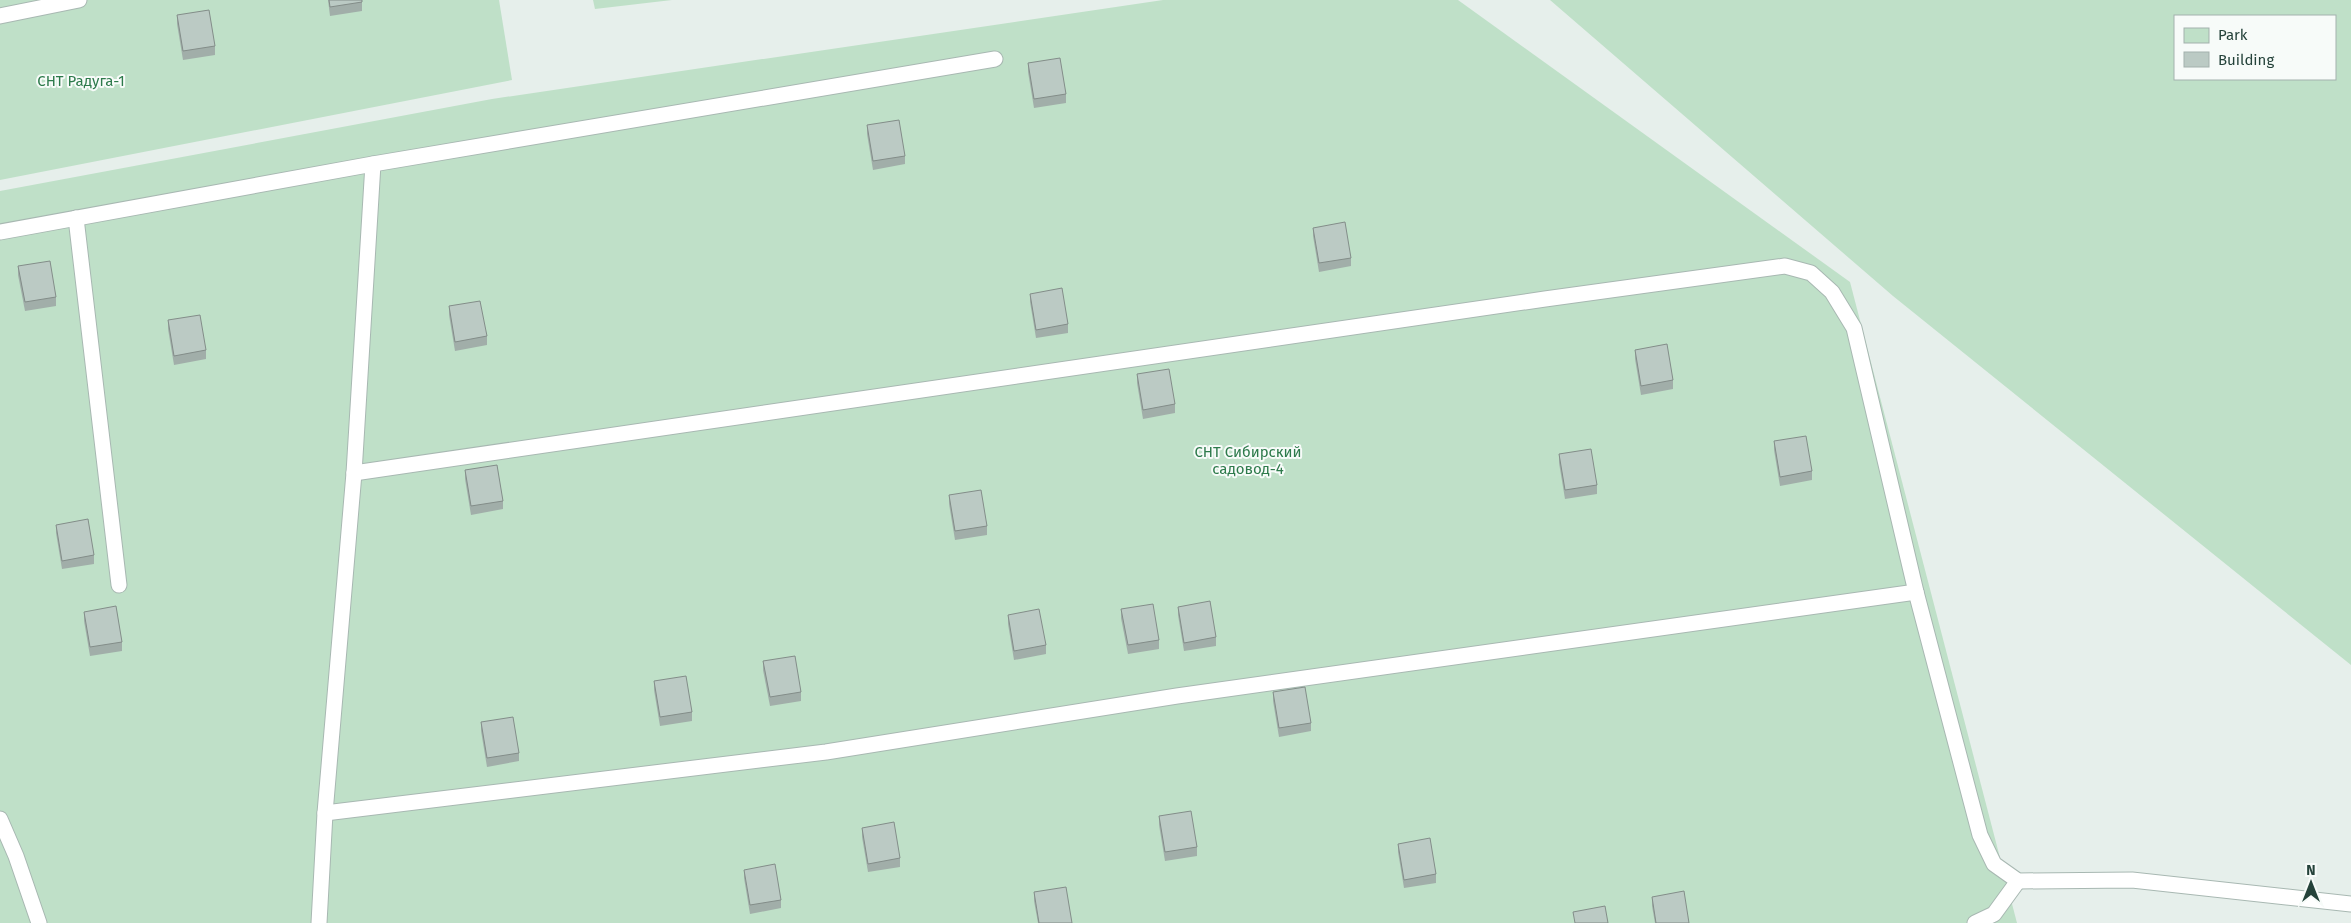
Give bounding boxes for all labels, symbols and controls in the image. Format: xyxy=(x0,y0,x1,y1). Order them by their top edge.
legend xyxy=(2174,15,2336,80)
text: Park xyxy=(2218,26,2248,44)
text: Building xyxy=(2218,51,2274,69)
park label: СНТ Радуга-1 xyxy=(37,72,125,90)
park label: СНТ Сибирский садовод-4 xyxy=(1194,443,1302,478)
north arrow xyxy=(2286,858,2336,908)
text: N xyxy=(2306,862,2316,879)

